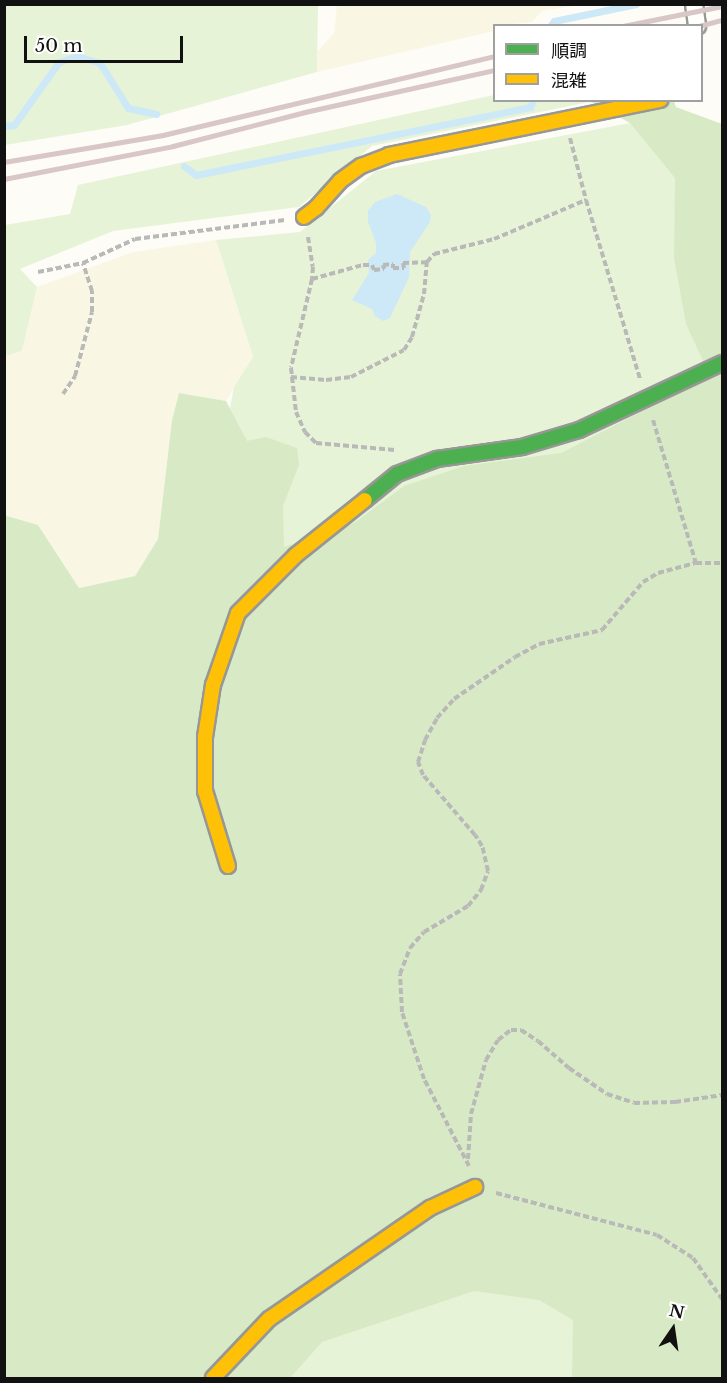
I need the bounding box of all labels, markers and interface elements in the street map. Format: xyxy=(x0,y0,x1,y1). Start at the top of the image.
scale bar xyxy=(27,24,186,62)
legend xyxy=(493,24,703,102)
text: 50 m xyxy=(35,35,83,57)
text: 順調 xyxy=(551,40,587,62)
text: 混雑 xyxy=(551,70,587,92)
north arrow xyxy=(643,1299,703,1359)
text: N xyxy=(667,1300,687,1323)

